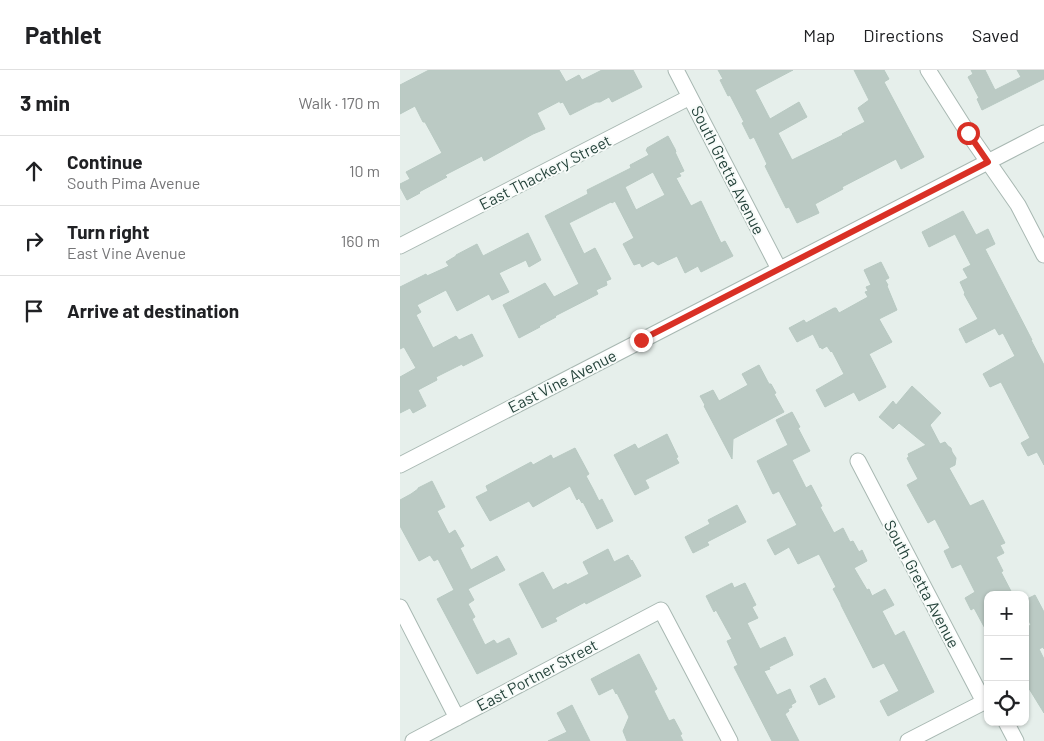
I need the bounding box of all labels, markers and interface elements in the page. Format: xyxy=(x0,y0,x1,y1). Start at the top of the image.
text: Pathlet xyxy=(25,20,102,49)
text: Map xyxy=(803,24,835,46)
text: Directions xyxy=(863,24,944,46)
text: Saved xyxy=(972,24,1019,46)
text: 3 min xyxy=(20,90,70,115)
text: Walk · 170 m xyxy=(298,93,380,112)
street label: South Gretta Avenue xyxy=(688,102,769,237)
route start xyxy=(957,122,980,145)
street label: East Thackery Street xyxy=(476,130,614,213)
text: Continue xyxy=(67,150,143,173)
icon: ahead xyxy=(20,157,48,185)
text: 10 m xyxy=(349,161,380,180)
text: South Pima Avenue xyxy=(67,173,200,192)
text: Turn right xyxy=(67,220,149,243)
icon: right xyxy=(20,227,48,255)
text: 160 m xyxy=(341,231,380,250)
text: East Vine Avenue xyxy=(67,243,186,262)
icon: arrive xyxy=(20,297,48,325)
text: Arrive at destination xyxy=(67,299,239,322)
route end xyxy=(630,329,653,352)
street label: East Vine Avenue xyxy=(504,345,619,416)
street label: South Gretta Avenue xyxy=(881,517,964,651)
map controls xyxy=(984,591,1029,726)
button: + xyxy=(984,591,1029,636)
street label: East Portner Street xyxy=(473,635,600,714)
button: − xyxy=(984,636,1029,681)
button: locate xyxy=(984,681,1029,726)

